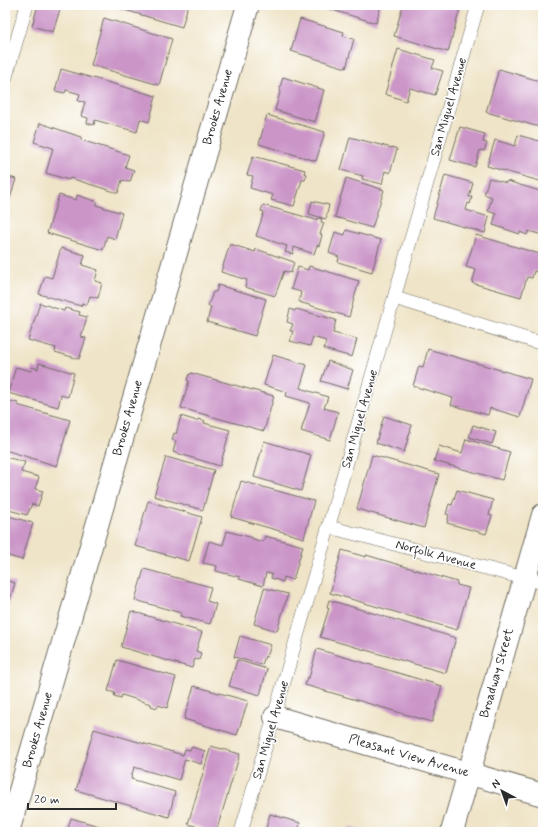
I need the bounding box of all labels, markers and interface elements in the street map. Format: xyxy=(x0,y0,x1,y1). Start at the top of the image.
street label: San Miguel Avenue xyxy=(427,55,471,159)
street label: Brooks Avenue xyxy=(199,67,237,147)
street label: San Miguel Avenue xyxy=(338,367,382,471)
street label: Brooks Avenue xyxy=(109,378,147,458)
street label: Norfolk Avenue xyxy=(393,536,478,576)
street label: Broadway Street xyxy=(476,626,518,720)
street label: San Miguel Avenue xyxy=(249,678,293,782)
street label: Brooks Avenue xyxy=(19,690,57,770)
street label: Pleasant View Avenue xyxy=(347,731,471,781)
north arrow xyxy=(482,771,522,811)
text: N xyxy=(489,777,503,792)
scale bar xyxy=(28,785,116,811)
text: 20 m xyxy=(34,792,60,808)

